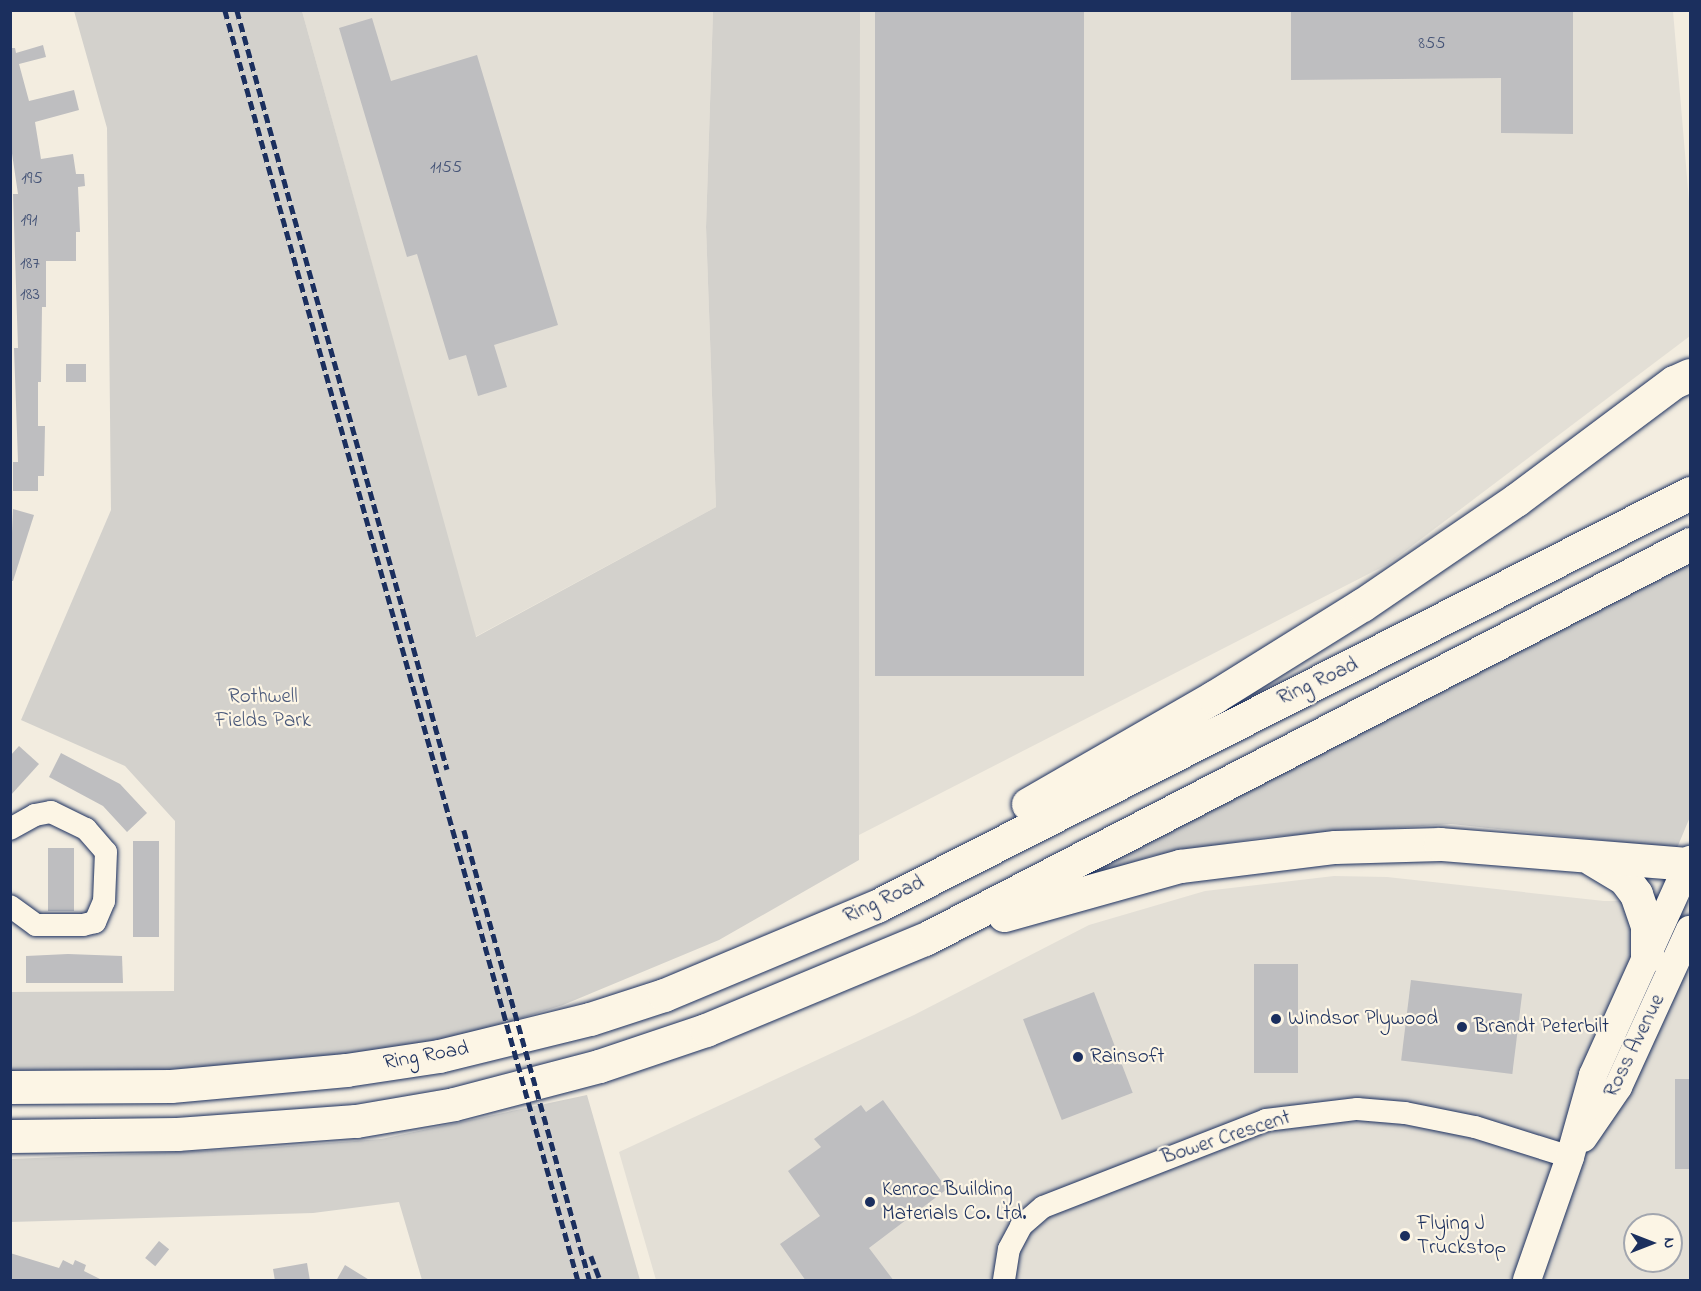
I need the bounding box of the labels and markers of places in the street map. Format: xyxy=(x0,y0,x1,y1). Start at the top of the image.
place label: Windsor Plywood xyxy=(1288,1006,1438,1032)
marker: Windsor Plywood xyxy=(1269,1012,1283,1026)
place label: Brandt Peterbilt xyxy=(1474,1014,1609,1040)
marker: Brandt Peterbilt xyxy=(1455,1020,1469,1034)
place label: Rainsoft xyxy=(1090,1044,1165,1070)
marker: Rainsoft xyxy=(1071,1050,1085,1064)
place label: Kenroc Building Materials Co. Ltd. xyxy=(882,1177,1027,1227)
marker: Kenroc Building Materials Co. Ltd. xyxy=(863,1195,877,1209)
place label: Flying J Truckstop xyxy=(1417,1211,1506,1261)
marker: Flying J Truckstop xyxy=(1398,1229,1412,1243)

